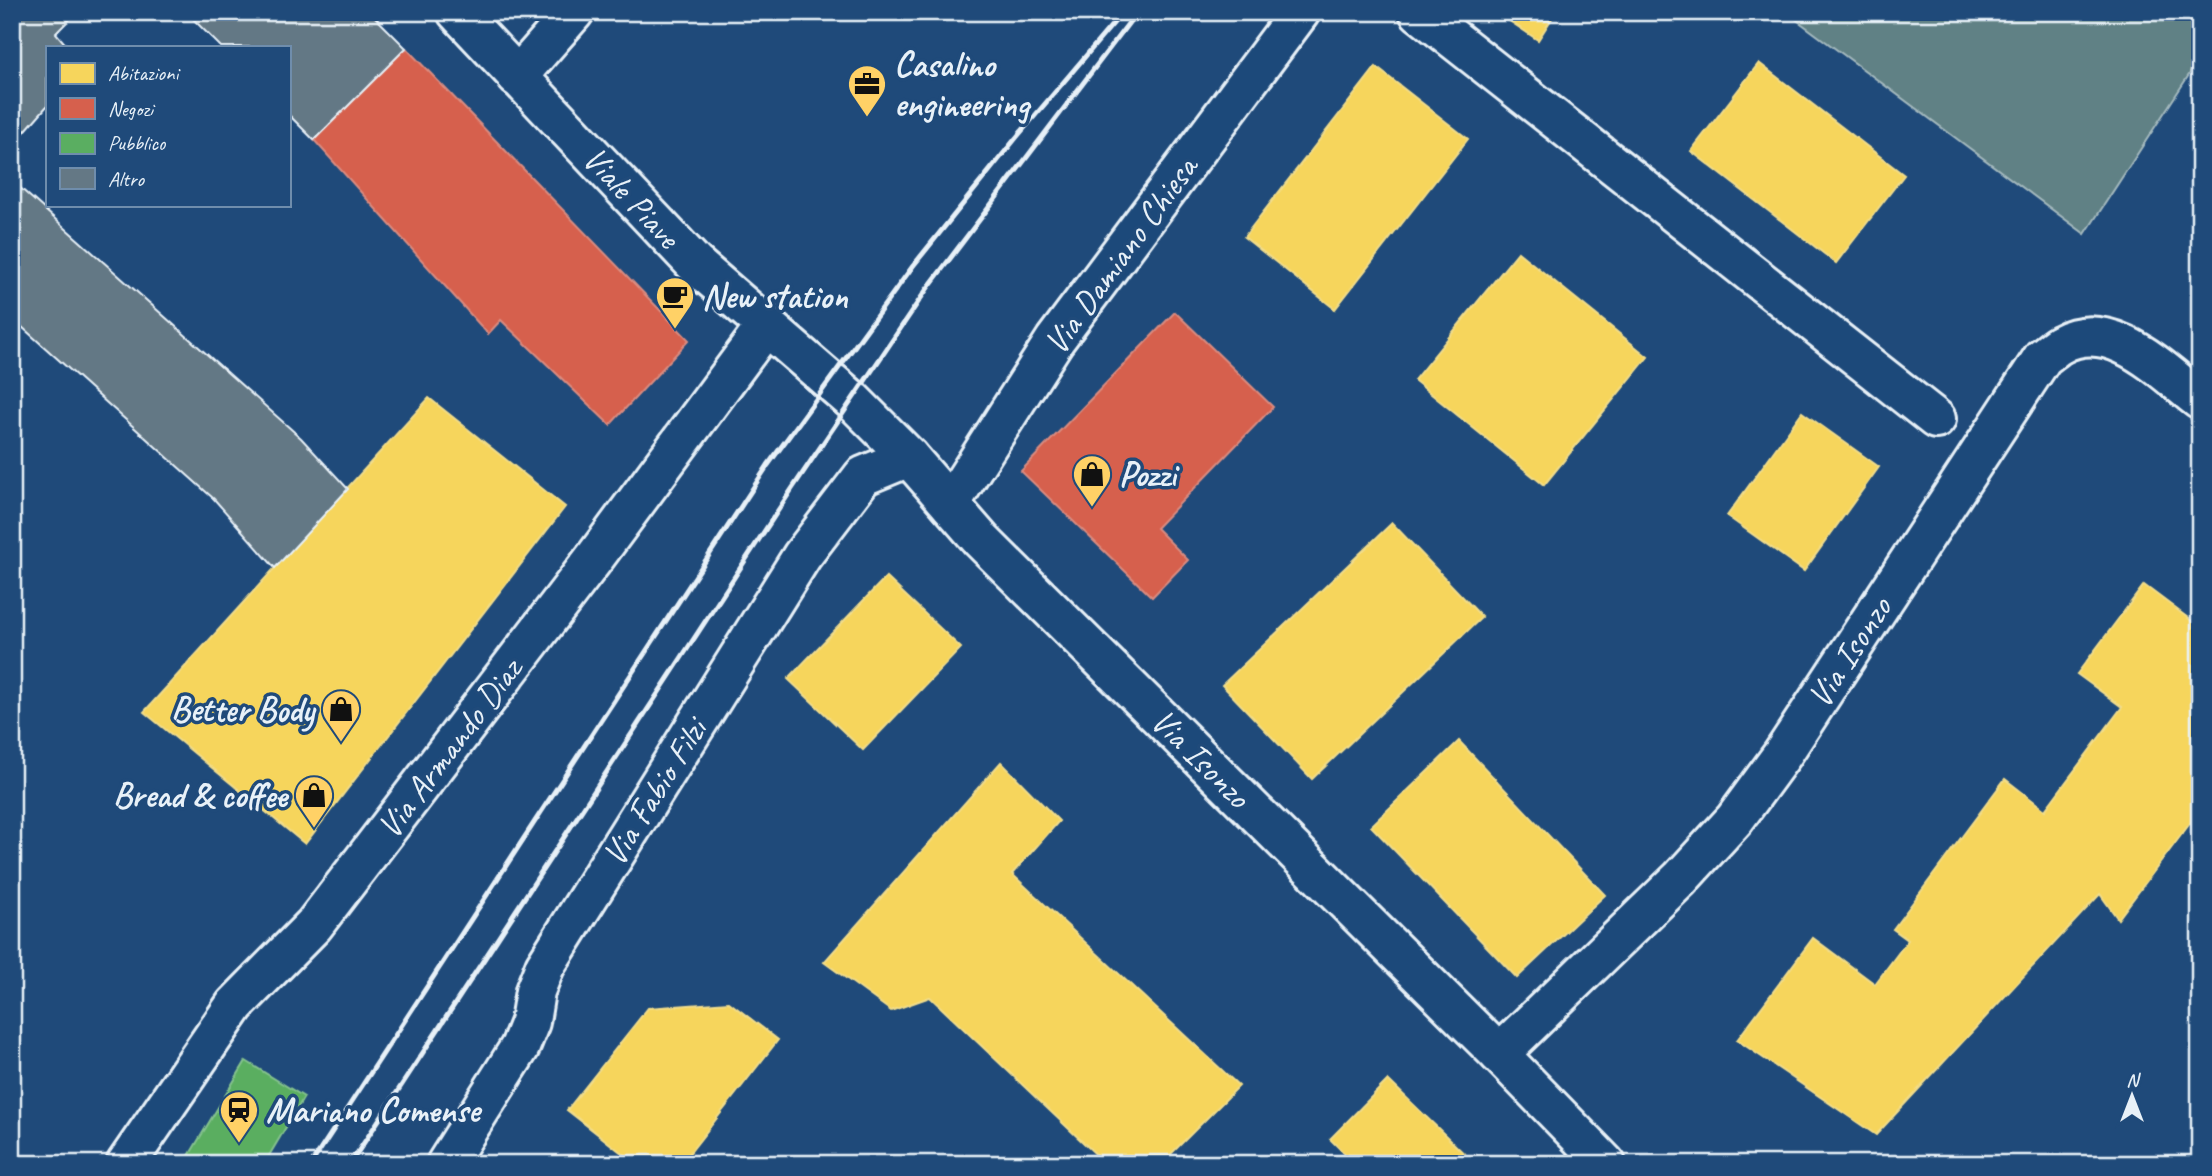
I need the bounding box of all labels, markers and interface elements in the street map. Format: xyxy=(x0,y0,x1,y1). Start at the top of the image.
place label: Casalino engineering xyxy=(894,42,1032,127)
legend xyxy=(46,46,290,206)
text: Abitazioni xyxy=(108,60,181,86)
office icon: Casalino engineering xyxy=(846,63,888,118)
text: Negozi xyxy=(108,96,156,122)
text: Pubblico xyxy=(108,130,167,156)
street label: Viale Piave xyxy=(573,137,692,260)
street label: Via Damiano Chiesa xyxy=(1033,145,1209,363)
text: Altro xyxy=(108,166,146,192)
place label: New station xyxy=(702,274,849,319)
cafe icon: New station xyxy=(654,275,696,330)
place label: Pozzi xyxy=(1119,452,1180,497)
shop icon: Pozzi xyxy=(1071,453,1113,508)
street label: Via Isonzo xyxy=(1797,587,1903,716)
street label: Via Armando Diaz xyxy=(367,647,534,847)
place label: Better Body xyxy=(171,687,317,732)
shop icon: Better Body xyxy=(320,688,362,743)
street label: Via Isonzo xyxy=(1141,699,1261,819)
street label: Via Fabio Filzi xyxy=(592,707,720,874)
place label: Bread & coffee xyxy=(113,773,289,818)
shop icon: Bread & coffee xyxy=(293,774,335,829)
north arrow xyxy=(2096,1060,2166,1130)
text: N xyxy=(2126,1068,2141,1092)
place label: Mariano Comense xyxy=(266,1088,483,1133)
station icon: Mariano Comense xyxy=(218,1089,260,1144)

